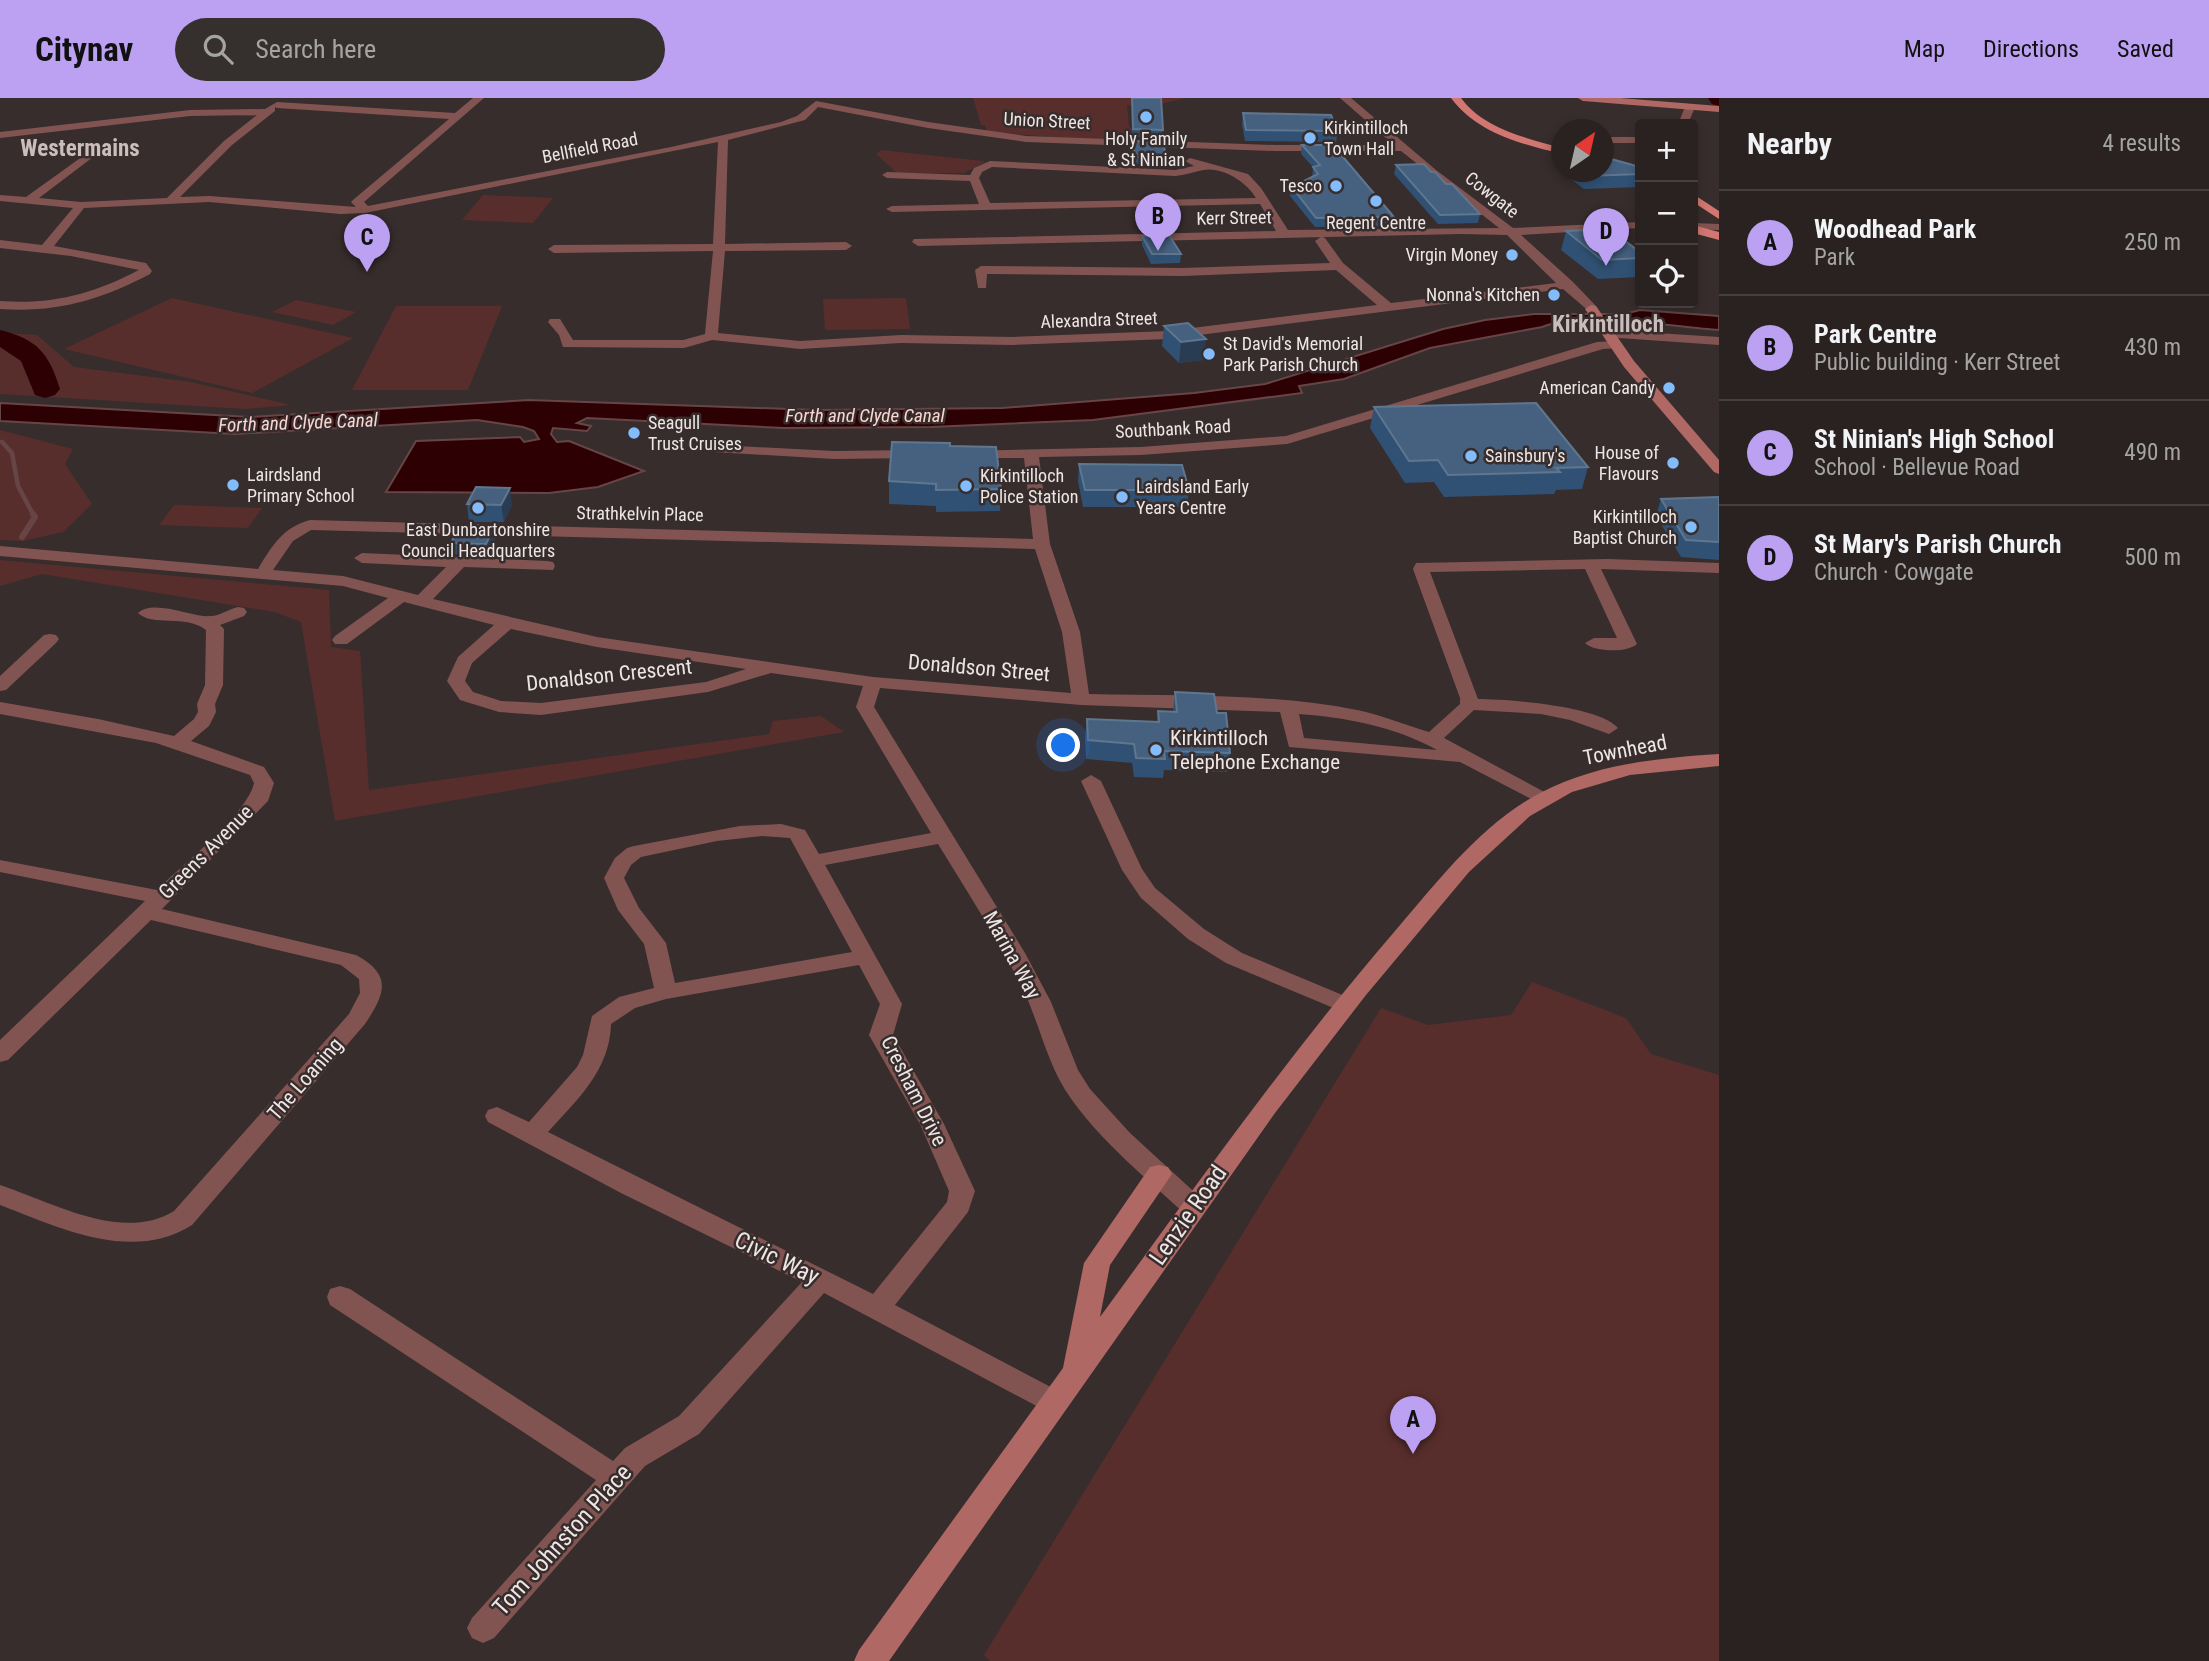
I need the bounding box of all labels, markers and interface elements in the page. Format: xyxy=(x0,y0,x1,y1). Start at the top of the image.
search box xyxy=(175,18,665,81)
text: Citynav xyxy=(35,30,133,69)
icon: search xyxy=(199,30,237,68)
text: Search here xyxy=(255,34,376,64)
text: Map xyxy=(1904,35,1945,63)
text: Directions xyxy=(1983,35,2079,63)
text: Saved xyxy=(2117,35,2174,63)
street label: Union Street xyxy=(1003,108,1091,133)
marker: Holy Family & St Ninian xyxy=(1138,109,1154,125)
place label: Kirkintilloch Town Hall xyxy=(1324,117,1408,159)
north arrow xyxy=(1551,119,1614,182)
map controls xyxy=(1635,119,1698,308)
button: + xyxy=(1635,119,1698,182)
text: Nearby xyxy=(1747,126,1832,161)
street label: Bellfield Road xyxy=(540,128,640,167)
place label: Holy Family & St Ninian xyxy=(1105,128,1188,170)
marker: Kirkintilloch Town Hall xyxy=(1302,130,1318,146)
text: 4 results xyxy=(2103,130,2181,157)
district label: Westermains xyxy=(20,135,140,162)
street label: Cowgate xyxy=(1461,167,1523,222)
place label: Tesco xyxy=(1280,175,1322,196)
marker: Tesco xyxy=(1328,178,1344,194)
button: − xyxy=(1635,182,1698,245)
pin: B xyxy=(1135,193,1181,251)
marker: Regent Centre xyxy=(1368,193,1384,209)
street label: Kerr Street xyxy=(1196,206,1272,229)
pin: D xyxy=(1583,208,1629,266)
place label: Regent Centre xyxy=(1326,212,1426,233)
pin: C xyxy=(344,214,390,272)
text: Woodhead Park xyxy=(1814,214,1976,244)
text: A xyxy=(1763,229,1777,256)
text: 250 m xyxy=(2124,229,2181,256)
place label: Virgin Money xyxy=(1405,244,1498,265)
text: Park xyxy=(1814,244,1855,271)
button: locate xyxy=(1635,245,1698,308)
marker: Virgin Money xyxy=(1504,247,1520,263)
place label: Nonna's Kitchen xyxy=(1426,284,1540,305)
marker: Nonna's Kitchen xyxy=(1546,287,1562,303)
street label: Alexandra Street xyxy=(1040,307,1158,332)
district label: Kirkintilloch xyxy=(1552,311,1664,338)
text: Park Centre xyxy=(1814,319,1937,349)
place label: St David's Memorial Park Parish Church xyxy=(1223,333,1363,375)
text: B xyxy=(1764,334,1776,361)
text: 430 m xyxy=(2124,334,2181,361)
marker: St David's Memorial Park Parish Church xyxy=(1201,346,1217,362)
text: Public building · Kerr Street xyxy=(1814,349,2060,376)
place label: American Candy xyxy=(1539,377,1655,398)
marker: American Candy xyxy=(1661,380,1677,396)
water label: Forth and Clyde Canal xyxy=(785,404,946,427)
water label: Forth and Clyde Canal xyxy=(218,408,379,437)
place label: Seagull Trust Cruises xyxy=(648,412,742,454)
street label: Southbank Road xyxy=(1115,415,1231,442)
text: St Ninian's High School xyxy=(1814,424,2054,454)
marker: Seagull Trust Cruises xyxy=(626,425,642,441)
text: C xyxy=(1763,439,1777,466)
text: 490 m xyxy=(2124,439,2181,466)
place label: House of Flavours xyxy=(1595,442,1659,484)
place label: Sainsbury's xyxy=(1485,445,1566,466)
marker: Sainsbury's xyxy=(1463,448,1479,464)
text: School · Bellevue Road xyxy=(1814,454,2020,481)
marker: House of Flavours xyxy=(1665,455,1681,471)
place label: Lairdsland Primary School xyxy=(247,464,355,506)
place label: Kirkintilloch Police Station xyxy=(980,465,1079,507)
place label: Lairdsland Early Years Centre xyxy=(1136,476,1249,518)
marker: Lairdsland Primary School xyxy=(225,477,241,493)
marker: Kirkintilloch Police Station xyxy=(958,478,974,494)
marker: Lairdsland Early Years Centre xyxy=(1114,489,1130,505)
marker: East Dunbartonshire Council Headquarters xyxy=(470,500,486,516)
street label: Strathkelvin Place xyxy=(576,502,704,525)
place label: Kirkintilloch Baptist Church xyxy=(1573,506,1677,548)
place label: East Dunbartonshire Council Headquarters xyxy=(401,519,555,561)
marker: Kirkintilloch Baptist Church xyxy=(1683,519,1699,535)
text: St Mary's Parish Church xyxy=(1814,529,2062,559)
text: D xyxy=(1764,544,1777,571)
text: 500 m xyxy=(2124,544,2181,571)
text: Church · Cowgate xyxy=(1814,559,1973,586)
street label: Donaldson Street xyxy=(907,650,1051,686)
street label: Donaldson Crescent xyxy=(525,654,693,696)
place label: Kirkintilloch Telephone Exchange xyxy=(1170,726,1340,774)
your location xyxy=(1046,728,1080,762)
street label: Townhead xyxy=(1581,730,1669,770)
marker: Kirkintilloch Telephone Exchange xyxy=(1148,742,1164,758)
street label: Greens Avenue xyxy=(154,800,258,904)
street label: Marina Way xyxy=(978,907,1046,1003)
street label: Cresham Drive xyxy=(876,1032,952,1150)
street label: The Loaning xyxy=(263,1033,347,1125)
street label: Lenzie Road xyxy=(1143,1160,1233,1270)
street label: Civic Way xyxy=(730,1226,824,1290)
pin: A xyxy=(1390,1396,1436,1454)
street label: Tom Johnston Place xyxy=(487,1459,637,1621)

